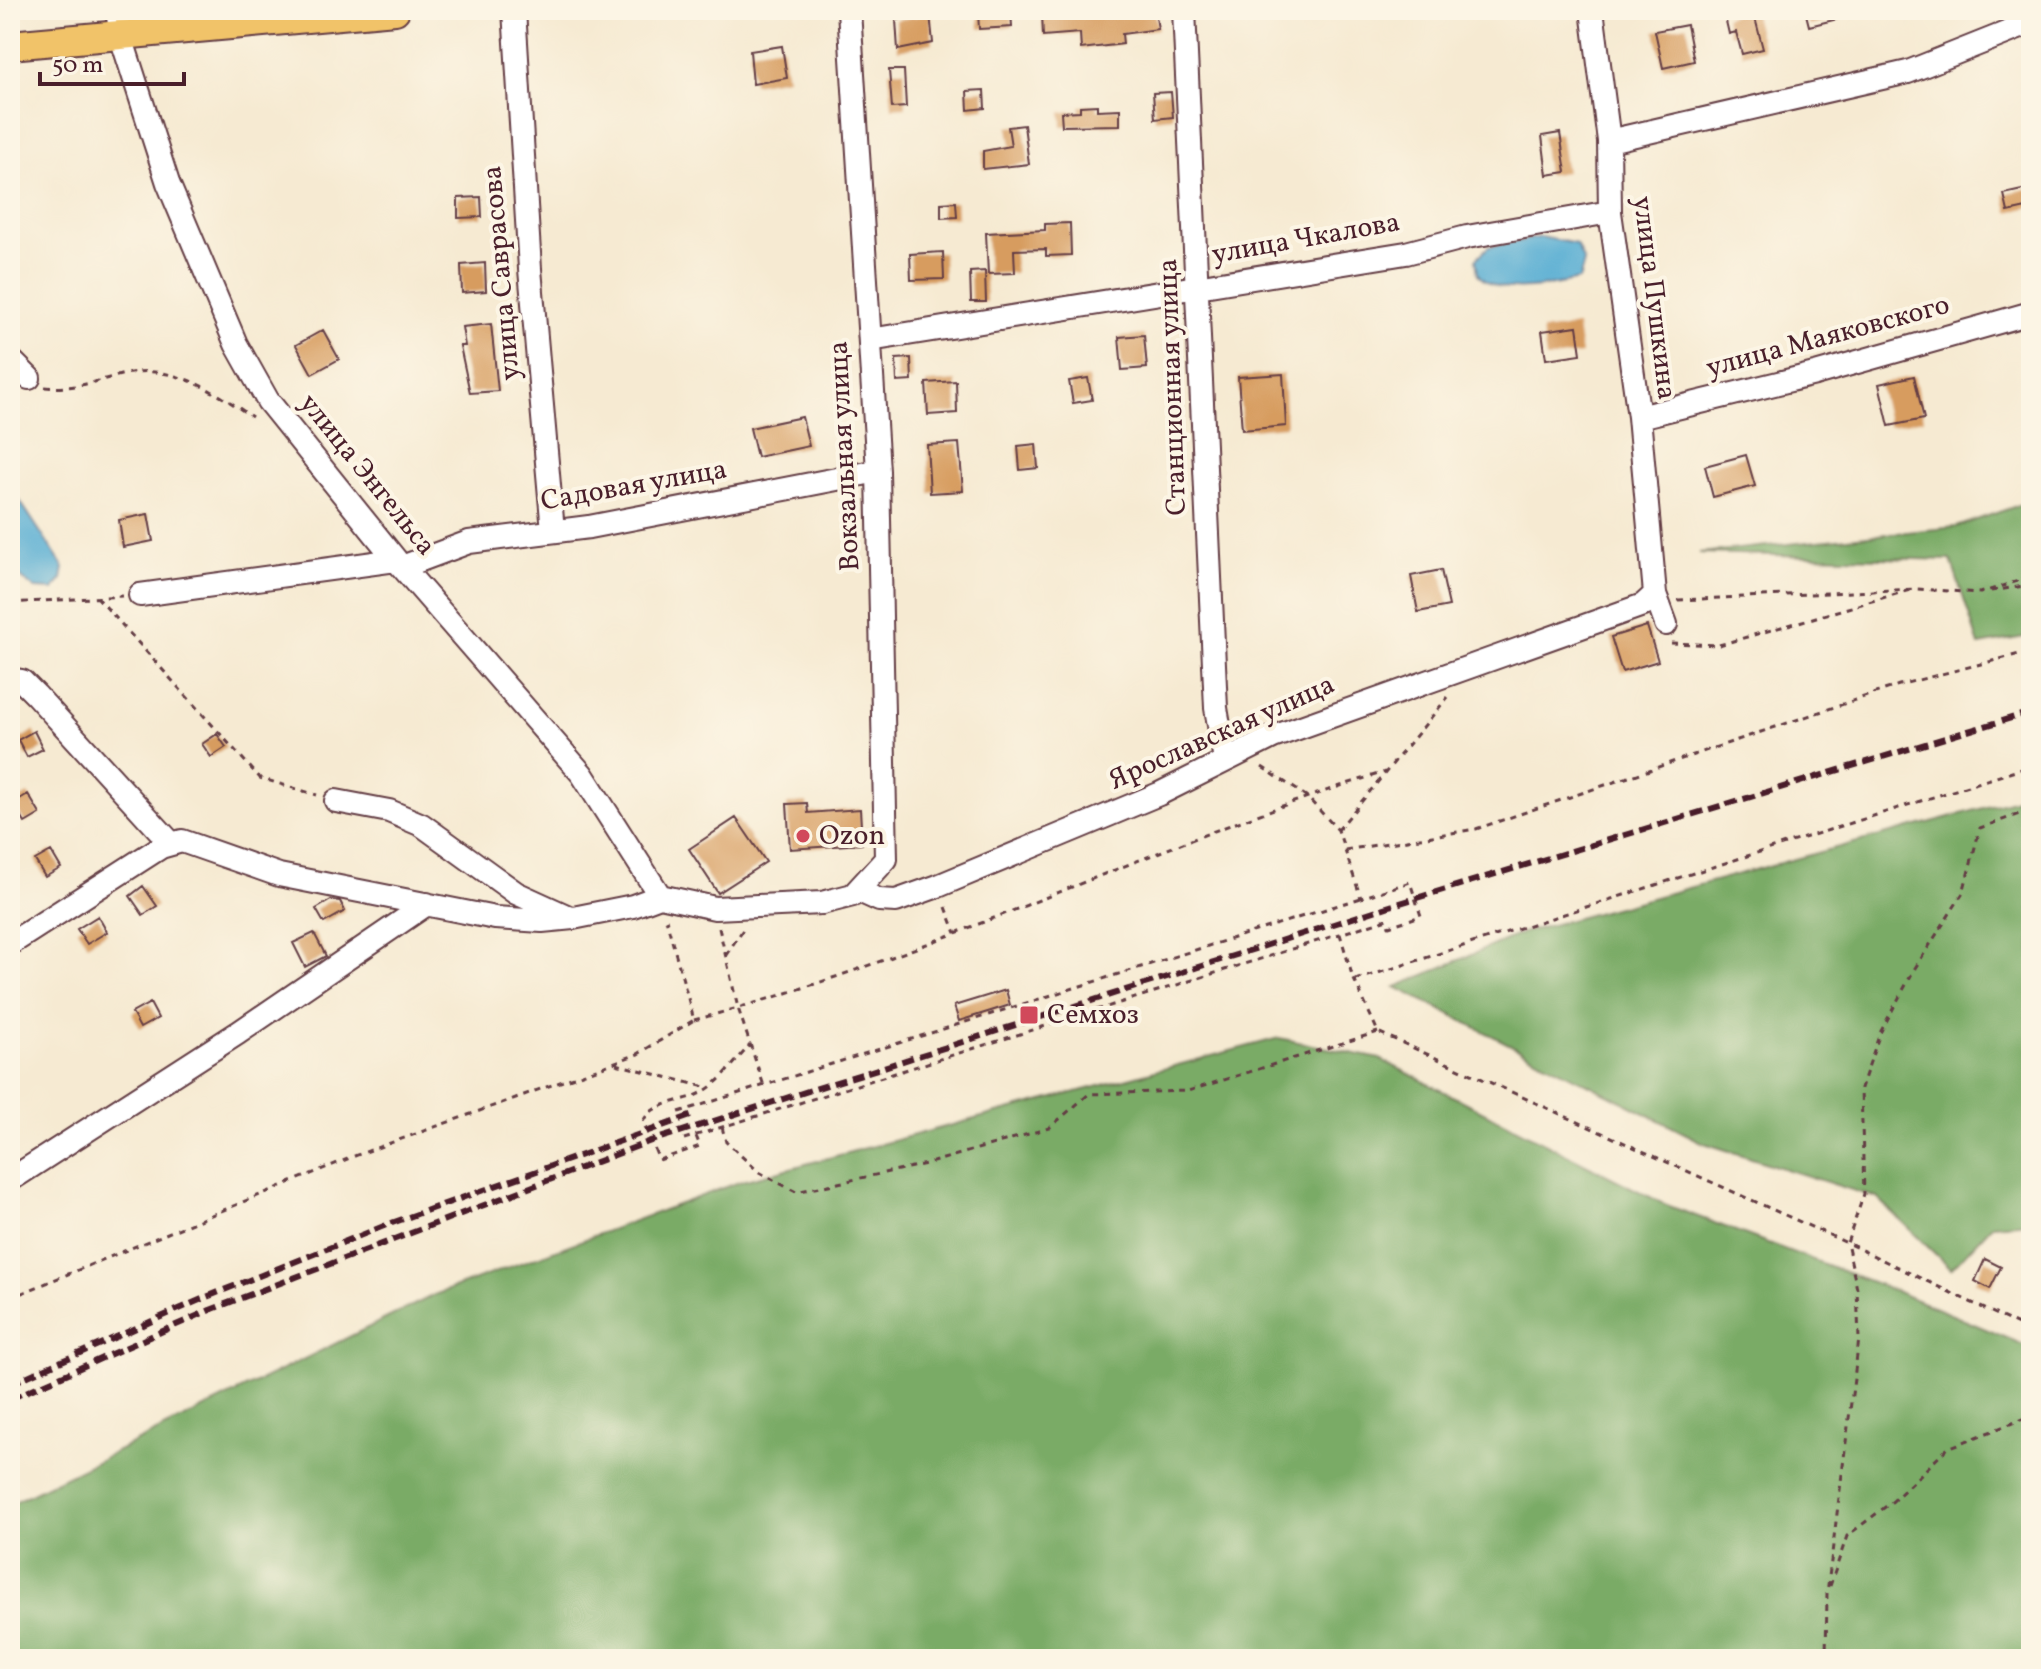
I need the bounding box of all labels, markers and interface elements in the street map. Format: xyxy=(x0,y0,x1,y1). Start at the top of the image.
scale bar xyxy=(40,36,184,86)
text: 50 m xyxy=(52,49,104,83)
street label: улица Саврасова xyxy=(473,164,531,382)
street label: улица Пушкина xyxy=(1622,194,1686,402)
street label: улица Чкалова xyxy=(1209,203,1403,275)
street label: Станционная улица xyxy=(1149,258,1197,516)
street label: улица Маяковского xyxy=(1702,286,1954,388)
street label: Вокзальная улица xyxy=(819,340,871,572)
street label: улица Энгельса xyxy=(289,386,445,564)
street label: Садовая улица xyxy=(538,450,730,522)
street label: Ярославская улица xyxy=(1103,666,1341,800)
place label: Ozon xyxy=(819,817,885,856)
marker: Ozon xyxy=(794,827,812,845)
place label: Семхоз xyxy=(1047,996,1139,1035)
marker: Семхоз xyxy=(1018,1004,1040,1026)

